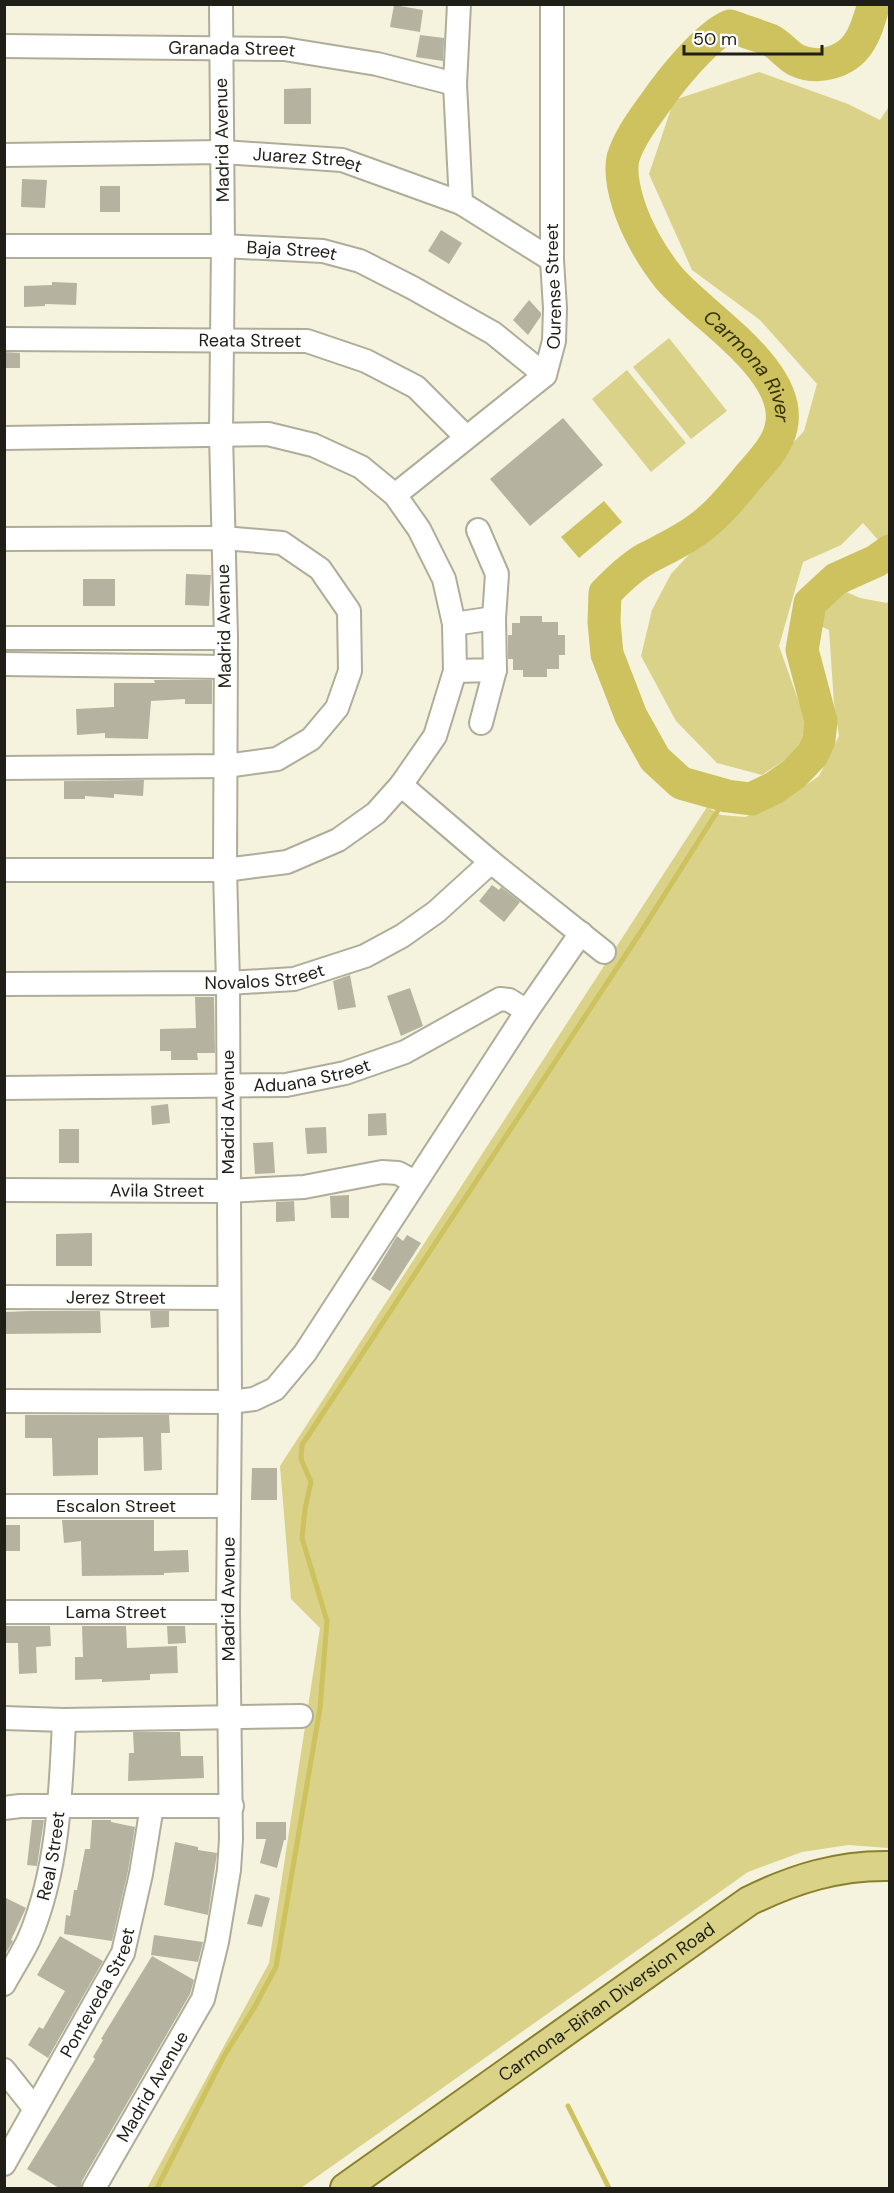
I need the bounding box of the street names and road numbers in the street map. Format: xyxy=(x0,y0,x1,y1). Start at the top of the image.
street label: Granada Street xyxy=(168,36,297,63)
street label: Madrid Avenue xyxy=(209,78,235,202)
street label: Juarez Street xyxy=(252,142,365,178)
street label: Ourense Street xyxy=(540,223,567,352)
street label: Baja Street xyxy=(246,235,340,266)
street label: Reata Street xyxy=(199,328,301,353)
street label: Madrid Avenue xyxy=(211,564,237,688)
street label: Novalos Street xyxy=(204,958,328,995)
street label: Madrid Avenue xyxy=(216,1050,240,1174)
street label: Aduana Street xyxy=(253,1053,374,1097)
street label: Avila Street xyxy=(110,1178,204,1203)
street label: Jerez Street xyxy=(66,1285,166,1310)
street label: Escalon Street xyxy=(56,1494,176,1518)
street label: Madrid Avenue xyxy=(216,1537,241,1661)
street label: Lama Street xyxy=(66,1600,167,1624)
street label: Real Street xyxy=(31,1810,70,1903)
street label: Carmona-Biñan Diversion Road xyxy=(494,1917,720,2087)
street label: Ponteveda Street xyxy=(54,1925,140,2062)
street label: Madrid Avenue xyxy=(111,2027,194,2147)

